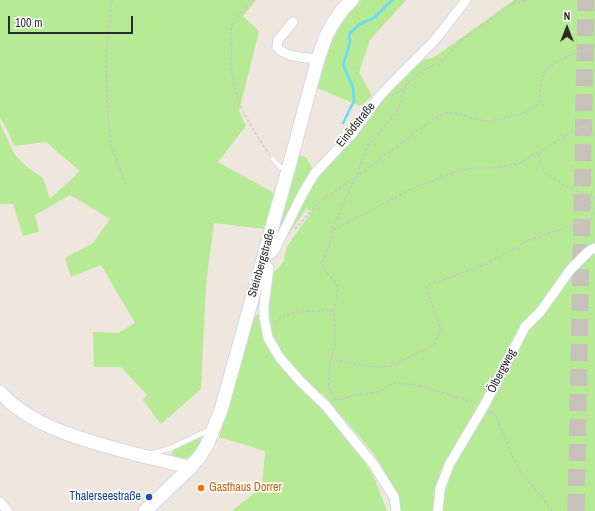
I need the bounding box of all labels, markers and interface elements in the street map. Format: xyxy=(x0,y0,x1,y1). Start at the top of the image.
scale bar xyxy=(10,8,135,34)
north arrow xyxy=(547,8,587,48)
text: N xyxy=(564,9,570,23)
text: 100 m xyxy=(15,15,42,31)
street label: Einödstraße xyxy=(334,100,378,150)
street label: Steinbergstraße xyxy=(245,227,279,299)
street label: Ölbergweg xyxy=(485,347,519,395)
place label: Gasthaus Dorrer xyxy=(209,481,282,495)
marker: Gasthaus Dorrer xyxy=(196,483,206,493)
place label: Thalerseestraße xyxy=(69,490,141,504)
marker: Thalerseestraße xyxy=(144,492,154,502)

